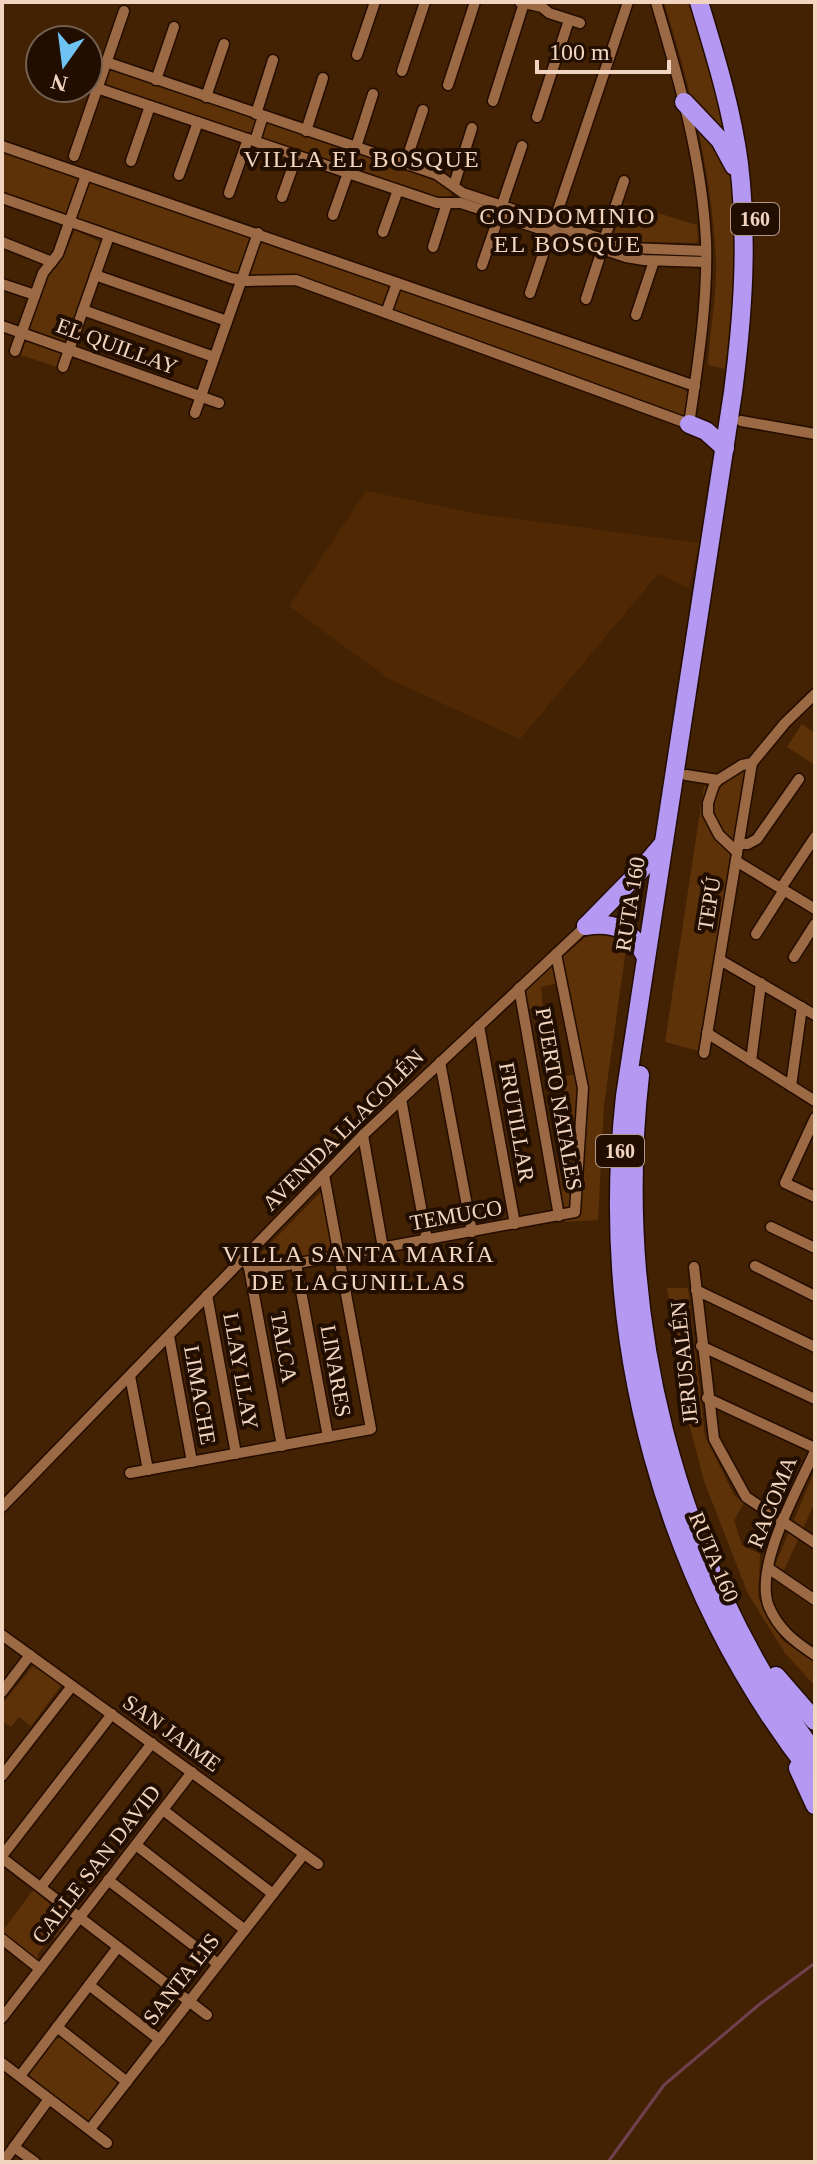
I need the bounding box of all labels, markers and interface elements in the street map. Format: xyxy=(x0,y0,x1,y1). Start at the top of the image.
north arrow xyxy=(24,24,104,104)
scale bar xyxy=(537,24,669,74)
text: 100 m xyxy=(549,39,610,65)
text: N xyxy=(48,69,70,97)
district label: VILLA EL BOSQUE xyxy=(243,146,481,172)
district label: CONDOMINIO EL BOSQUE xyxy=(479,203,657,257)
road number: 160 xyxy=(731,203,779,235)
street label: EL QUILLAY xyxy=(53,312,181,380)
street label: RUTA 160 xyxy=(610,855,650,953)
street label: TEPÚ xyxy=(692,875,726,933)
street label: PUERTO NATALES xyxy=(531,1006,587,1192)
street label: AVENIDA LLACOLÉN xyxy=(257,1044,429,1216)
street label: FRUTILLAR xyxy=(494,1060,540,1184)
road number: 160 xyxy=(596,1135,644,1167)
street label: TEMUCO xyxy=(408,1195,504,1235)
district label: VILLA SANTA MARÍA DE LAGUNILLAS xyxy=(222,1241,496,1295)
street label: JERUSALÉN xyxy=(665,1300,703,1426)
street label: TALCA xyxy=(265,1310,303,1385)
street label: LLAY LLAY xyxy=(218,1311,264,1431)
street label: LINARES xyxy=(316,1323,356,1419)
street label: LIMACHE xyxy=(179,1343,221,1447)
street label: RACOMA xyxy=(742,1452,802,1551)
street label: RUTA 160 xyxy=(684,1508,744,1606)
street label: SAN JAIME xyxy=(118,1689,226,1777)
street label: CALLE SAN DAVID xyxy=(26,1780,166,1948)
street label: SANTA LIS xyxy=(138,1928,224,2030)

